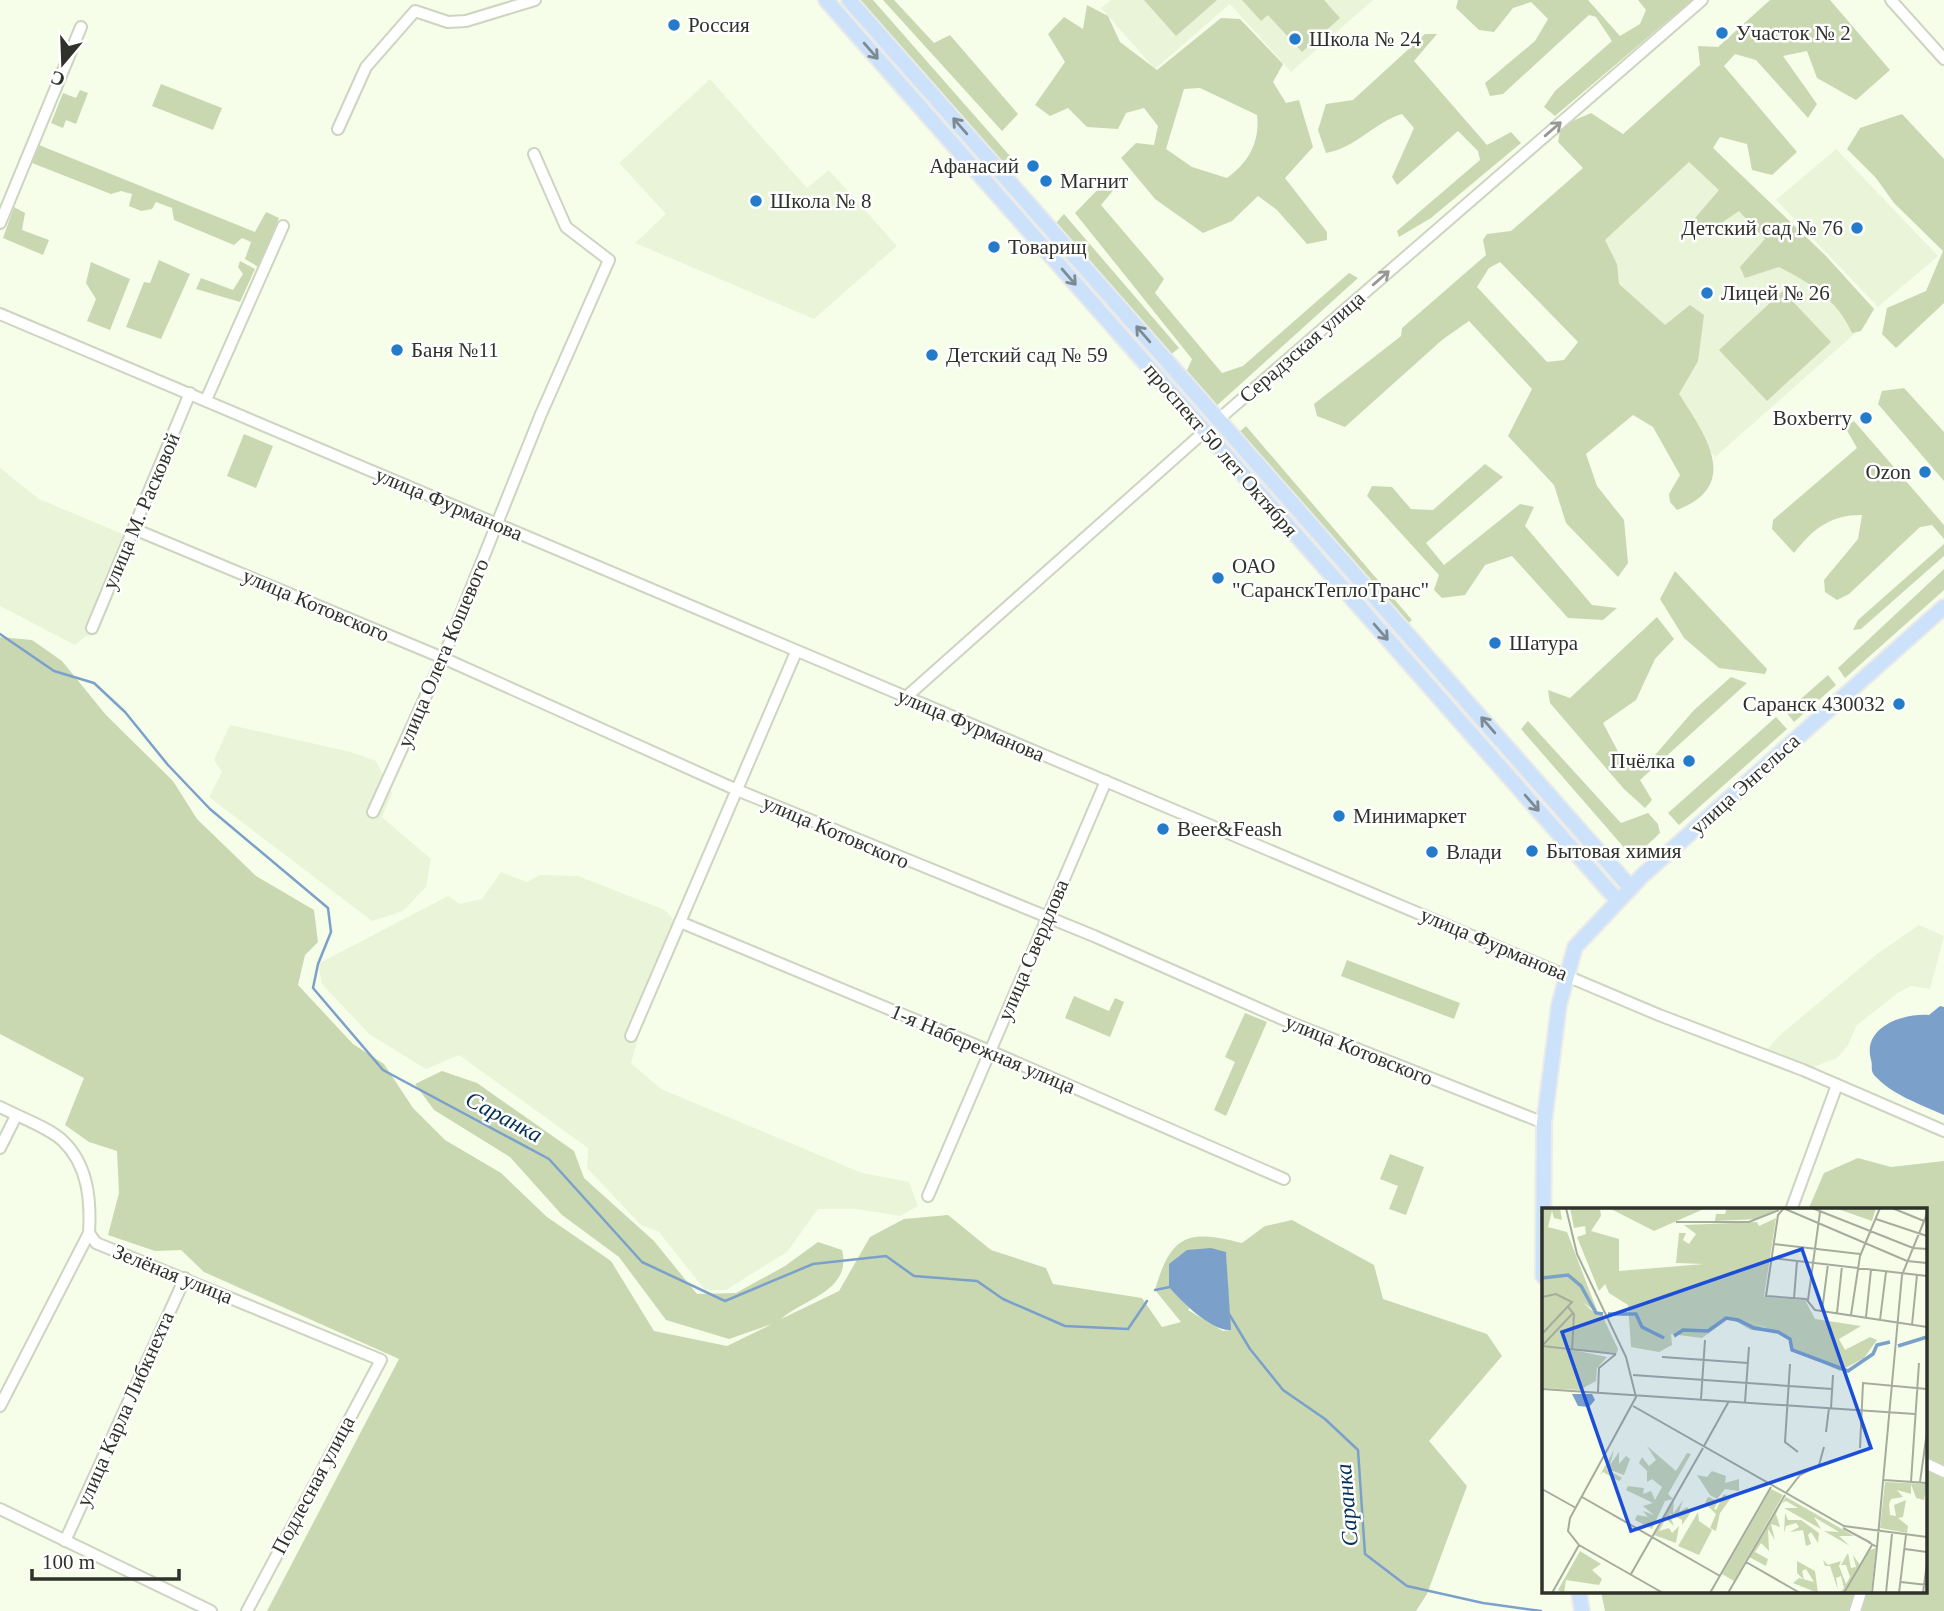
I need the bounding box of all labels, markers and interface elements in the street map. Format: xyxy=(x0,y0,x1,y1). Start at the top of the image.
place label: Россия xyxy=(688,13,750,37)
marker: Россия xyxy=(666,17,682,33)
place label: Участок № 2 xyxy=(1736,21,1851,45)
marker: Участок № 2 xyxy=(1714,25,1730,41)
place label: Школа № 24 xyxy=(1309,27,1421,51)
north arrow xyxy=(28,28,98,98)
marker: Школа № 24 xyxy=(1287,31,1303,47)
one-way arrow xyxy=(863,42,879,60)
text: С xyxy=(48,66,68,91)
one-way arrow xyxy=(952,118,969,135)
one-way arrow xyxy=(1544,121,1562,137)
place label: Афанасий xyxy=(929,154,1019,178)
marker: Афанасий xyxy=(1025,158,1041,174)
place label: Магнит xyxy=(1060,169,1128,193)
marker: Магнит xyxy=(1038,173,1054,189)
place label: Школа № 8 xyxy=(770,189,871,213)
marker: Школа № 8 xyxy=(748,193,764,209)
place label: Детский сад № 76 xyxy=(1681,216,1843,240)
marker: Детский сад № 76 xyxy=(1849,220,1865,236)
place label: Товарищ xyxy=(1008,235,1087,259)
marker: Товарищ xyxy=(986,239,1002,255)
one-way arrow xyxy=(1061,268,1077,286)
one-way arrow xyxy=(1372,270,1390,286)
place label: Лицей № 26 xyxy=(1721,281,1830,305)
marker: Лицей № 26 xyxy=(1699,285,1715,301)
street label: Серадзская улица xyxy=(1235,286,1370,408)
one-way arrow xyxy=(1135,325,1151,343)
place label: Баня №11 xyxy=(411,338,499,362)
marker: Баня №11 xyxy=(389,342,405,358)
place label: Детский сад № 59 xyxy=(946,343,1108,367)
marker: Детский сад № 59 xyxy=(924,347,940,363)
street label: проспект 50 лет Октября xyxy=(1139,358,1303,542)
place label: Boxberry xyxy=(1773,406,1852,430)
marker: Boxberry xyxy=(1858,410,1874,426)
street label: улица М. Расковой xyxy=(97,429,185,593)
place label: Ozon xyxy=(1866,460,1911,484)
street label: улица Фурманова xyxy=(372,462,527,546)
marker: Ozon xyxy=(1917,464,1933,480)
place label: ОАО "СаранскТеплоТранс" xyxy=(1232,554,1429,602)
street label: улица Олега Кошевого xyxy=(392,555,494,751)
street label: улица Котовского xyxy=(239,563,393,647)
marker: ОАО "СаранскТеплоТранс" xyxy=(1210,570,1226,586)
one-way arrow xyxy=(1373,623,1389,641)
place label: Шатура xyxy=(1509,631,1579,655)
marker: Шатура xyxy=(1487,635,1503,651)
street label: улица Фурманова xyxy=(894,683,1049,767)
place label: Саранск 430032 xyxy=(1743,692,1885,716)
marker: Саранск 430032 xyxy=(1891,696,1907,712)
one-way arrow xyxy=(1480,716,1496,734)
street label: улица Энгельса xyxy=(1685,728,1805,839)
place label: Пчёлка xyxy=(1610,749,1676,773)
marker: Пчёлка xyxy=(1681,753,1697,769)
street label: улица Котовского xyxy=(759,790,913,874)
one-way arrow xyxy=(1523,794,1540,811)
place label: Минимаркет xyxy=(1353,804,1467,828)
marker: Минимаркет xyxy=(1331,808,1347,824)
place label: Beer&Feash xyxy=(1177,817,1282,841)
marker: Beer&Feash xyxy=(1155,821,1171,837)
place label: Бытовая химия xyxy=(1546,839,1682,863)
place label: Влади xyxy=(1446,840,1502,864)
marker: Бытовая химия xyxy=(1524,843,1540,859)
marker: Влади xyxy=(1424,844,1440,860)
street label: улица Свердлова xyxy=(992,875,1074,1024)
street label: улица Фурманова xyxy=(1417,902,1572,986)
street label: 1-я Набережная улица xyxy=(887,999,1080,1099)
street label: улица Котовского xyxy=(1282,1009,1436,1091)
water label: Саранка xyxy=(461,1086,547,1148)
inset map xyxy=(1542,1208,1926,1594)
street label: Зелёная улица xyxy=(110,1239,237,1309)
street label: улица Карла Либкнехта xyxy=(71,1307,179,1510)
street label: Подлесная улица xyxy=(267,1411,360,1558)
water label: Саранка xyxy=(1331,1463,1363,1547)
scale bar xyxy=(32,1538,178,1582)
text: 100 m xyxy=(42,1550,95,1574)

